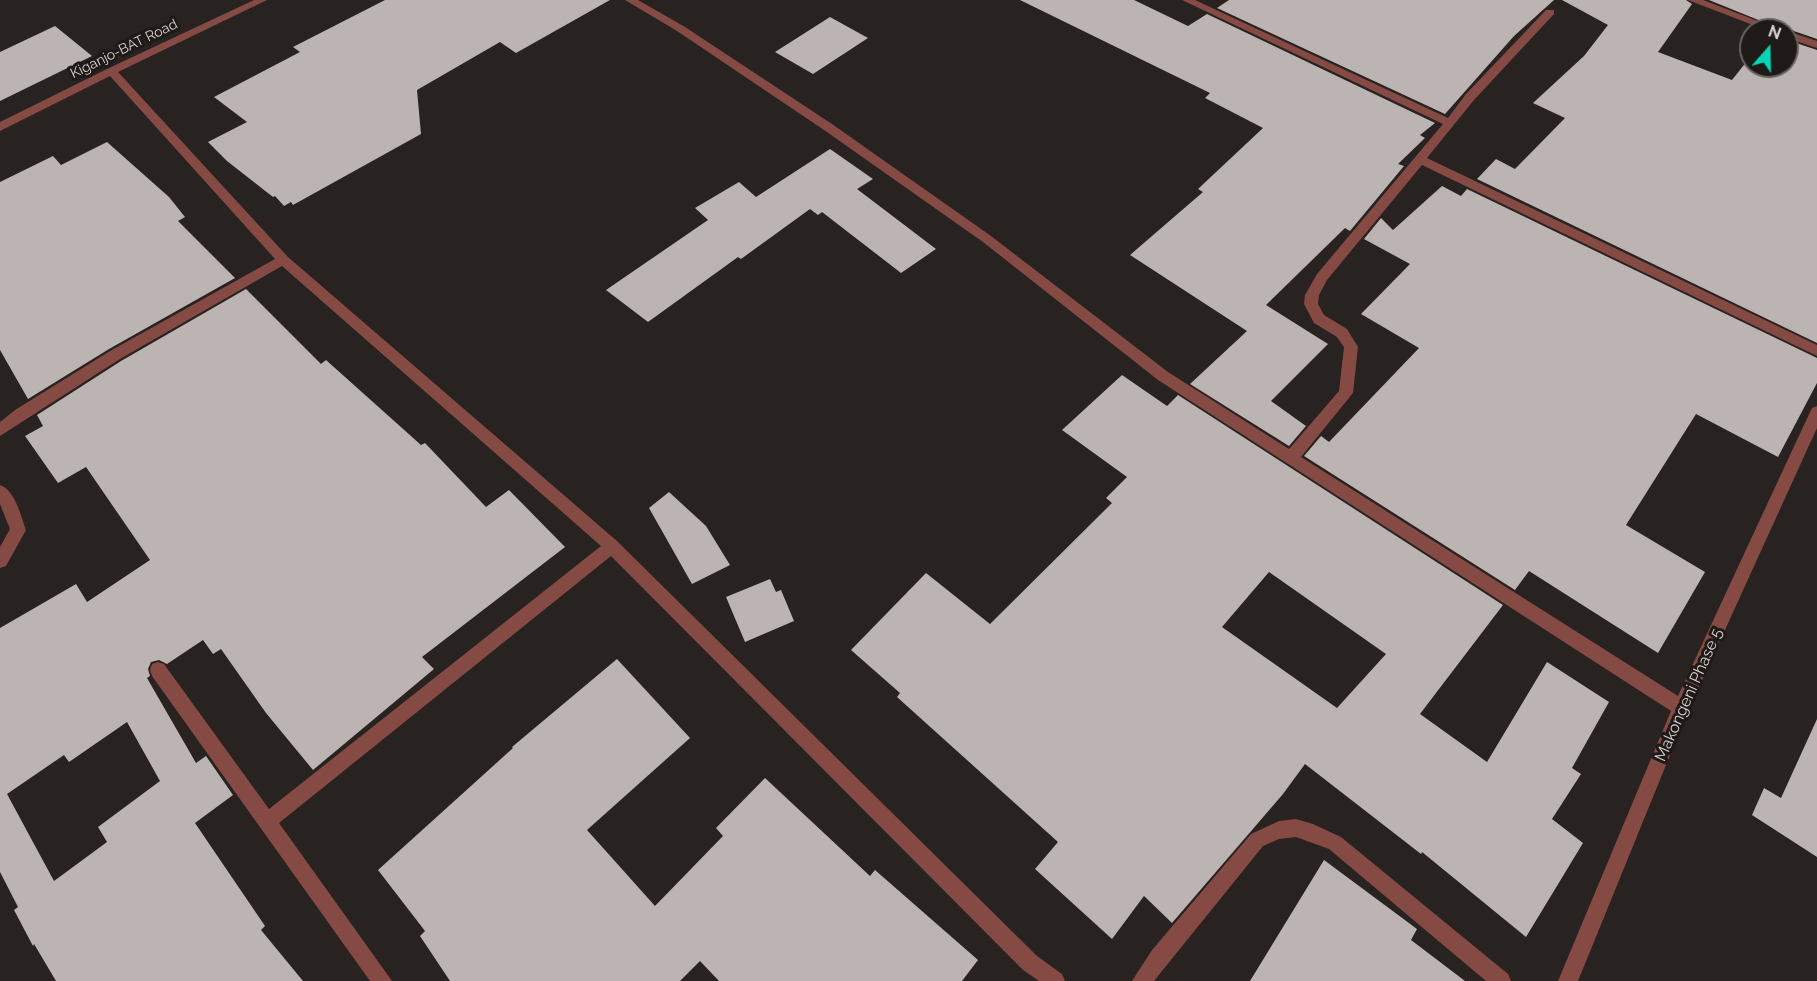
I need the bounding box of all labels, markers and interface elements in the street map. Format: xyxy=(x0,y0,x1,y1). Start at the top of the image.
street label: Kiganjo-BAT Road xyxy=(68,16,180,82)
north arrow xyxy=(1739,18,1799,78)
text: N xyxy=(1766,21,1784,44)
street label: Makongeni Phase 5 xyxy=(1651,625,1727,765)

